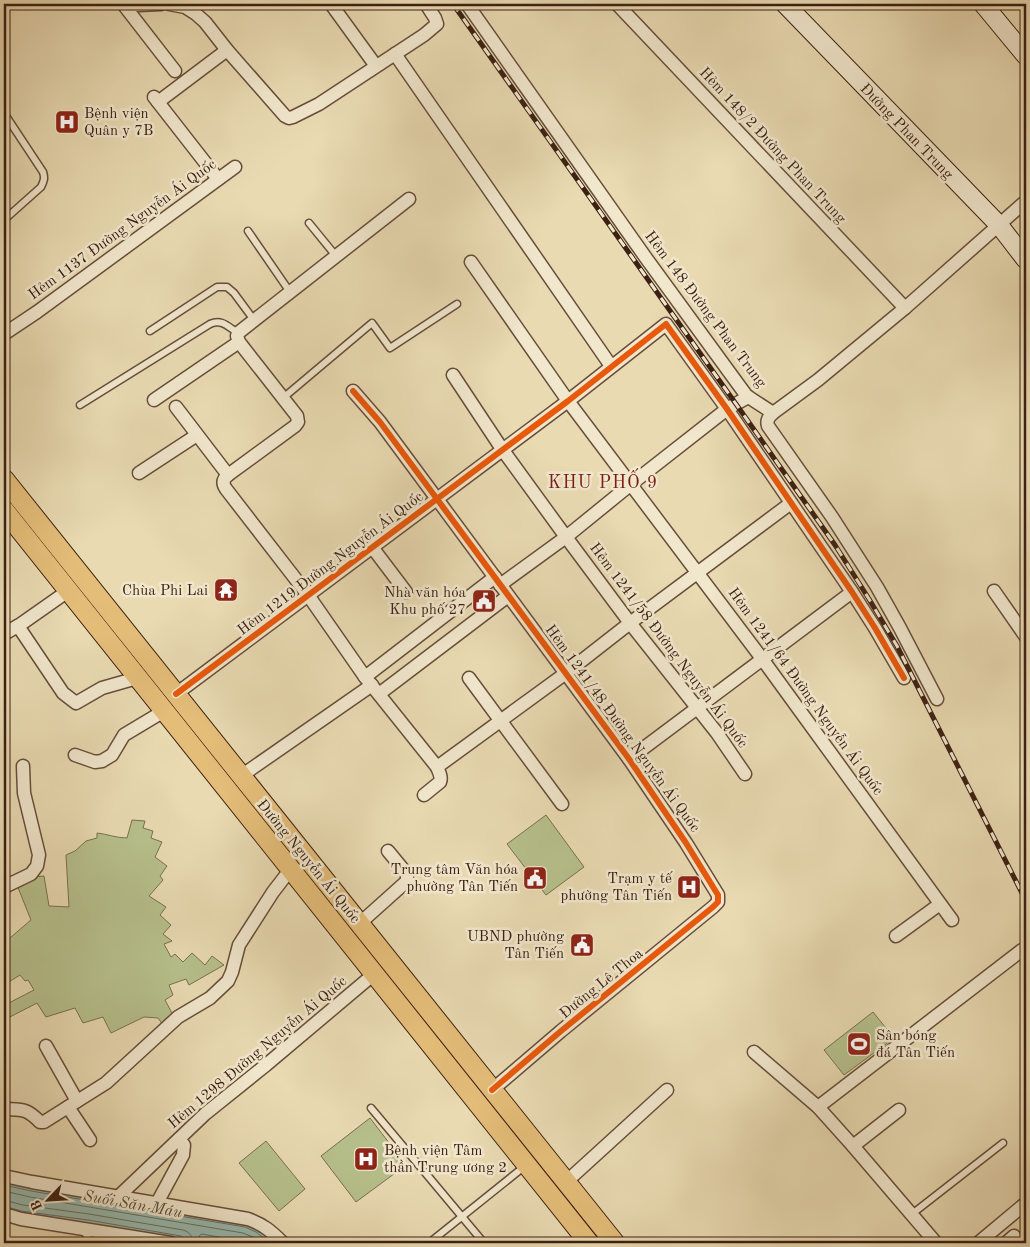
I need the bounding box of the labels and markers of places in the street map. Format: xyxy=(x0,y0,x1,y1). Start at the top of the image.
place label: Bệnh viện Quân y 7B xyxy=(84,107,153,139)
hospital icon: Bệnh viện Quân y 7B xyxy=(54,109,80,135)
temple icon: Chùa Phi Lai xyxy=(213,577,239,603)
place label: Chùa Phi Lai xyxy=(122,584,208,599)
place label: Nhà văn hóa Khu phố 27 xyxy=(384,586,467,618)
public building icon: Nhà văn hóa Khu phố 27 xyxy=(471,588,497,614)
place label: Trung tâm Văn hóa phường Tân Tiến xyxy=(390,863,519,895)
public building icon: Trung tâm Văn hóa phường Tân Tiến xyxy=(522,865,548,891)
place label: Trạm y tế phường Tân Tiến xyxy=(561,871,673,904)
hospital icon: Trạm y tế phường Tân Tiến xyxy=(676,874,702,900)
place label: UBND phường Tân Tiến xyxy=(467,930,564,962)
public building icon: UBND phường Tân Tiến xyxy=(569,932,595,958)
place label: Sân bóng đá Tân Tiến xyxy=(876,1029,955,1061)
sports icon: Sân bóng đá Tân Tiến xyxy=(846,1031,872,1057)
place label: Bệnh viện Tâm thần Trung ương 2 xyxy=(384,1144,507,1176)
hospital icon: Bệnh viện Tâm thần Trung ương 2 xyxy=(353,1146,379,1172)

